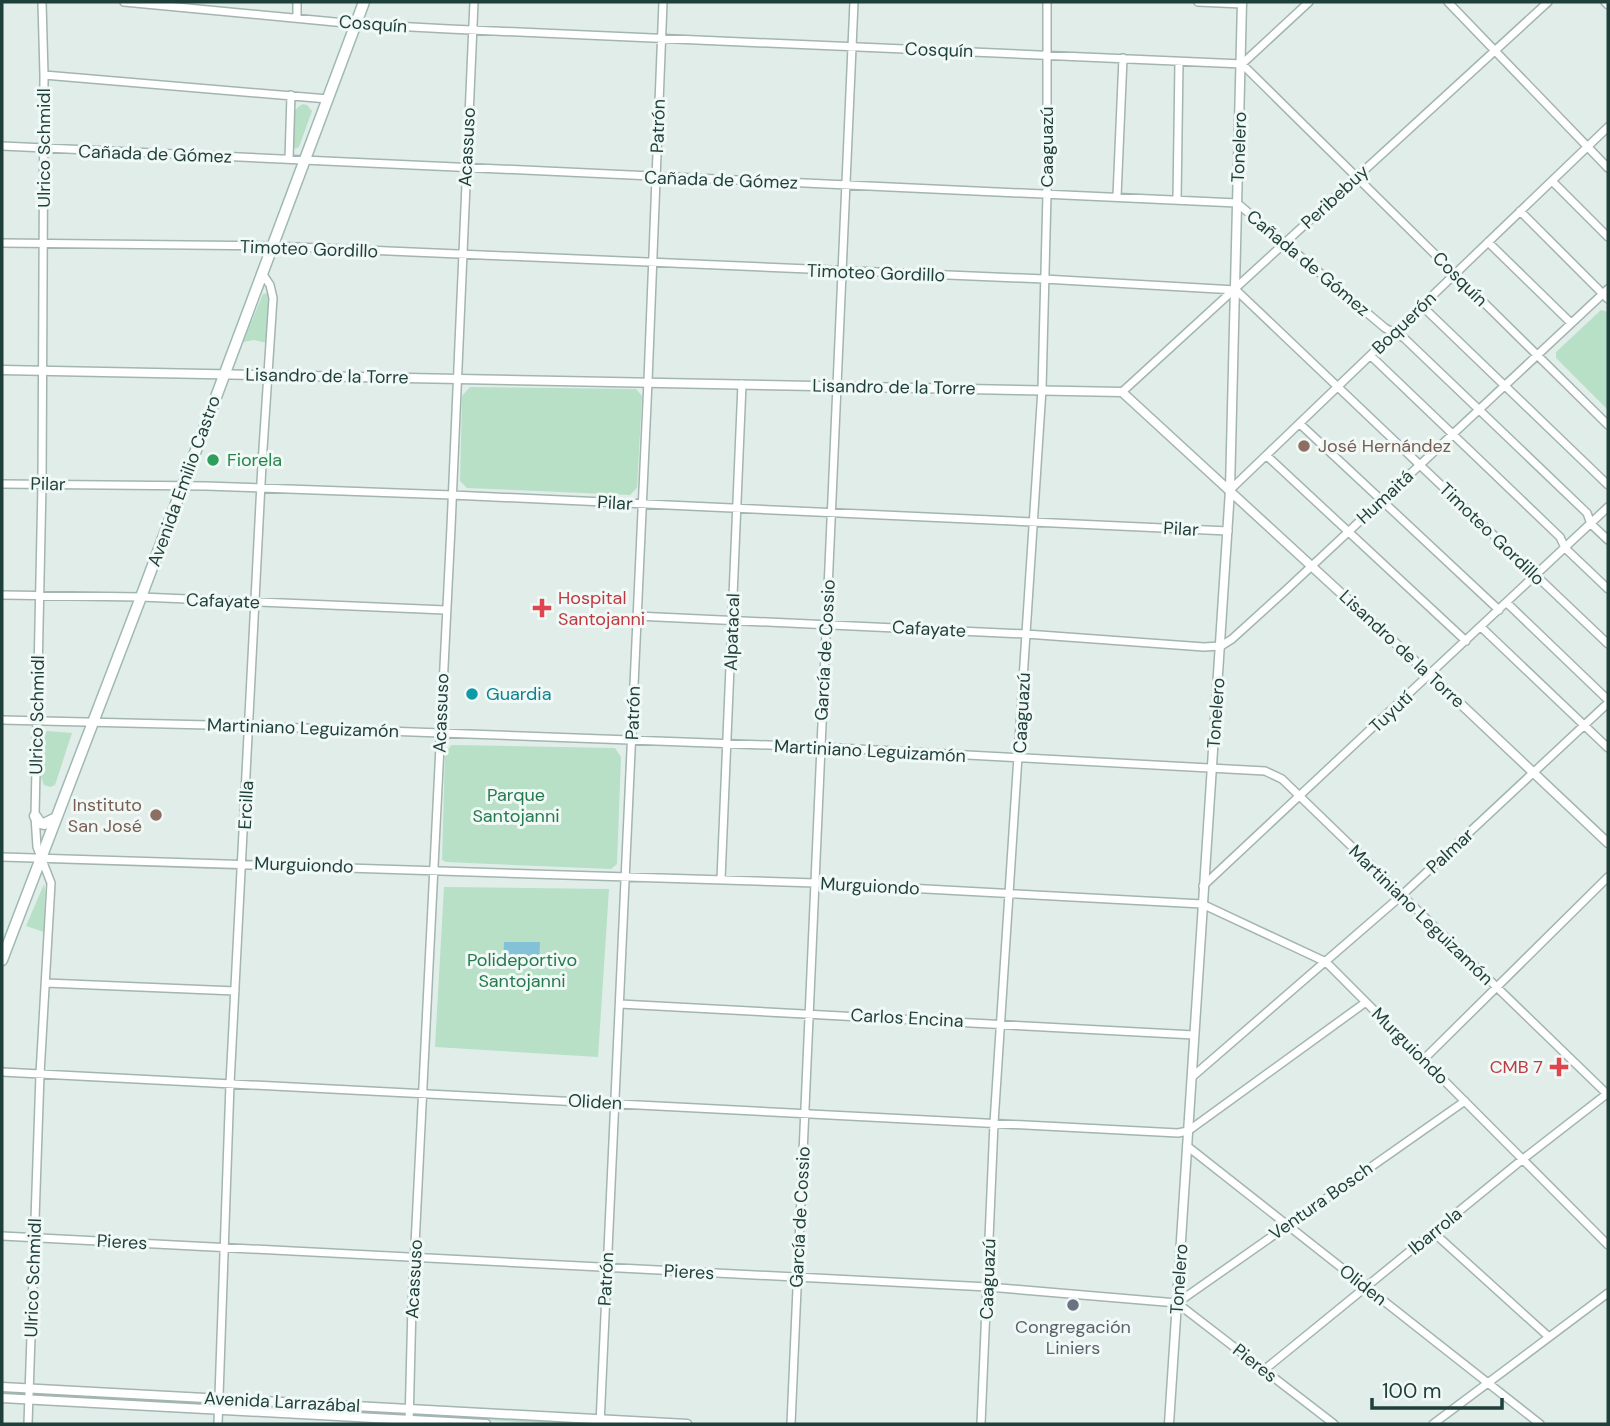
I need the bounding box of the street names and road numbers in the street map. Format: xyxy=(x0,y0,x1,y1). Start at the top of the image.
street label: Cosquín xyxy=(338,10,408,38)
street label: Cosquín xyxy=(904,37,974,63)
street label: Ulrico Schmidl xyxy=(32,88,56,208)
street label: Patrón xyxy=(645,99,671,153)
street label: Caaguazú xyxy=(1035,106,1059,188)
street label: Acassuso xyxy=(453,107,481,187)
street label: Tonelero xyxy=(1226,111,1252,183)
street label: Cañada de Gómez xyxy=(78,139,232,169)
street label: Peribebuy xyxy=(1296,160,1374,234)
street label: Cañada de Gómez xyxy=(644,165,798,195)
street label: Cañada de Gómez xyxy=(1241,204,1375,322)
street label: Timoteo Gordillo xyxy=(240,235,378,263)
street label: Cosquín xyxy=(1427,246,1493,312)
street label: Timoteo Gordillo xyxy=(807,259,945,287)
street label: Boquerón xyxy=(1367,286,1441,360)
street label: Lisandro de la Torre xyxy=(245,363,409,389)
street label: Lisandro de la Torre xyxy=(812,374,976,400)
street label: Avenida Emilio Castro xyxy=(142,392,226,570)
street label: Humaitá xyxy=(1351,464,1419,530)
street label: Pilar xyxy=(30,472,66,496)
street label: Timoteo Gordillo xyxy=(1434,477,1550,591)
street label: Pilar xyxy=(597,490,634,516)
street label: Pilar xyxy=(1163,516,1200,542)
street label: García de Cossio xyxy=(809,579,841,721)
street label: Lisandro de la Torre xyxy=(1334,585,1470,713)
street label: Cafayate xyxy=(186,588,260,614)
street label: Alpatacal xyxy=(719,593,745,671)
street label: Cafayate xyxy=(891,615,967,643)
street label: Ulrico Schmidl xyxy=(24,655,50,775)
street label: Caaguazú xyxy=(1008,672,1036,754)
street label: Acassuso xyxy=(428,673,454,753)
street label: Tonelero xyxy=(1202,677,1230,749)
street label: Patrón xyxy=(620,686,646,740)
street label: Tuyutí xyxy=(1364,686,1418,738)
street label: Martiniano Leguizamón xyxy=(207,713,399,743)
street label: Martiniano Leguizamón xyxy=(773,734,967,768)
street label: Ercilla xyxy=(233,780,259,830)
street label: Palmar xyxy=(1421,823,1479,879)
street label: Martiniano Leguizamón xyxy=(1344,840,1498,990)
street label: Murguiondo xyxy=(254,851,354,879)
street label: Murguiondo xyxy=(820,871,920,901)
street label: Murguiondo xyxy=(1366,1002,1454,1090)
street label: Carlos Encina xyxy=(850,1003,964,1033)
street label: Oliden xyxy=(567,1089,623,1115)
street label: García de Cossio xyxy=(784,1146,816,1288)
street label: Ventura Bosch xyxy=(1264,1156,1378,1246)
street label: Ibarrola xyxy=(1403,1202,1467,1260)
street label: Ulrico Schmidl xyxy=(19,1218,47,1338)
street label: Pieres xyxy=(96,1229,148,1255)
street label: Caaguazú xyxy=(975,1238,1001,1320)
street label: Acassuso xyxy=(400,1239,428,1319)
street label: Tonelero xyxy=(1165,1243,1193,1315)
street label: Patrón xyxy=(593,1251,619,1307)
street label: Pieres xyxy=(663,1259,715,1285)
street label: Oliden xyxy=(1334,1259,1392,1311)
street label: Pieres xyxy=(1228,1338,1282,1388)
street label: Avenida Larrazábal xyxy=(203,1386,361,1418)

